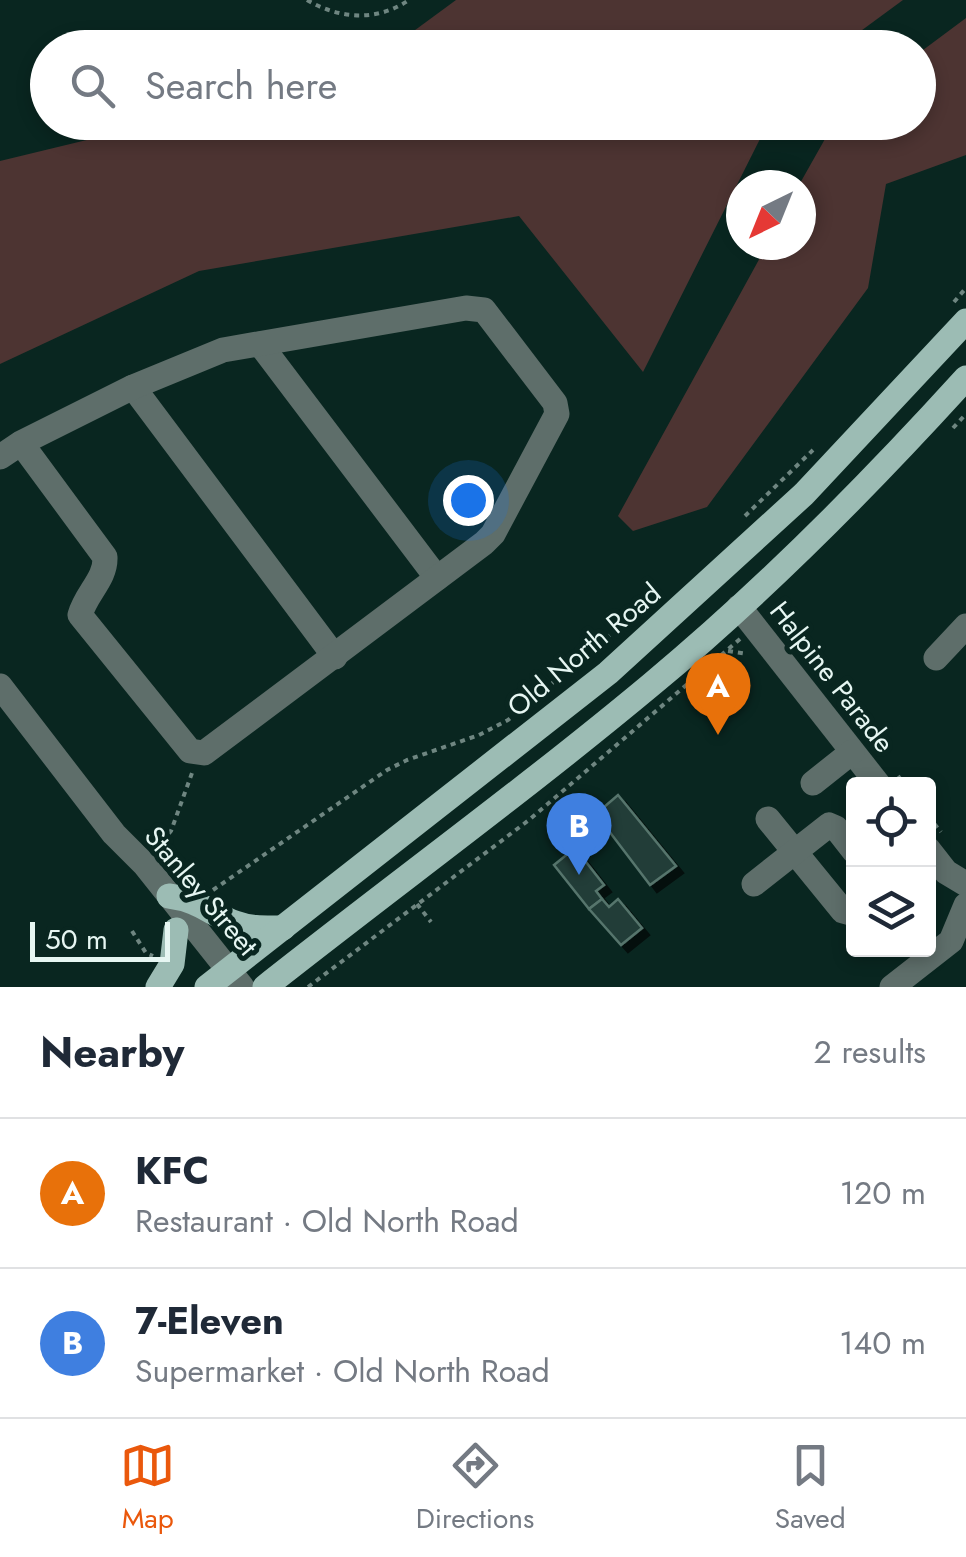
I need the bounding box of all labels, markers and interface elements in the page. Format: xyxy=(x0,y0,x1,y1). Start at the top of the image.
search box xyxy=(30,30,936,140)
icon: search xyxy=(65,58,120,113)
text: Search here xyxy=(145,58,337,113)
north arrow xyxy=(726,170,816,260)
your location xyxy=(443,475,494,526)
street label: Old North Road xyxy=(498,573,670,727)
street label: Halpine Parade xyxy=(760,593,904,761)
pin: A xyxy=(686,652,750,735)
map controls xyxy=(846,777,936,957)
button: locate xyxy=(846,777,936,867)
pin: B xyxy=(546,792,612,875)
street label: Stanley Street xyxy=(134,817,268,965)
button: layers xyxy=(846,867,936,957)
scale bar xyxy=(30,917,170,961)
text: 50 m xyxy=(45,919,108,960)
text: Nearby xyxy=(40,1022,184,1083)
text: 2 results xyxy=(814,1029,926,1075)
text: KFC xyxy=(135,1143,209,1198)
text: A xyxy=(61,1170,84,1216)
text: 120 m xyxy=(840,1170,926,1216)
text: Restaurant · Old North Road xyxy=(135,1198,519,1244)
text: 7-Eleven xyxy=(135,1293,284,1348)
text: B xyxy=(62,1320,83,1366)
text: 140 m xyxy=(839,1320,926,1366)
text: Supermarket · Old North Road xyxy=(135,1348,550,1394)
tab: Map xyxy=(120,1438,175,1539)
tab: Directions xyxy=(416,1438,534,1539)
tab: Saved xyxy=(775,1438,846,1539)

